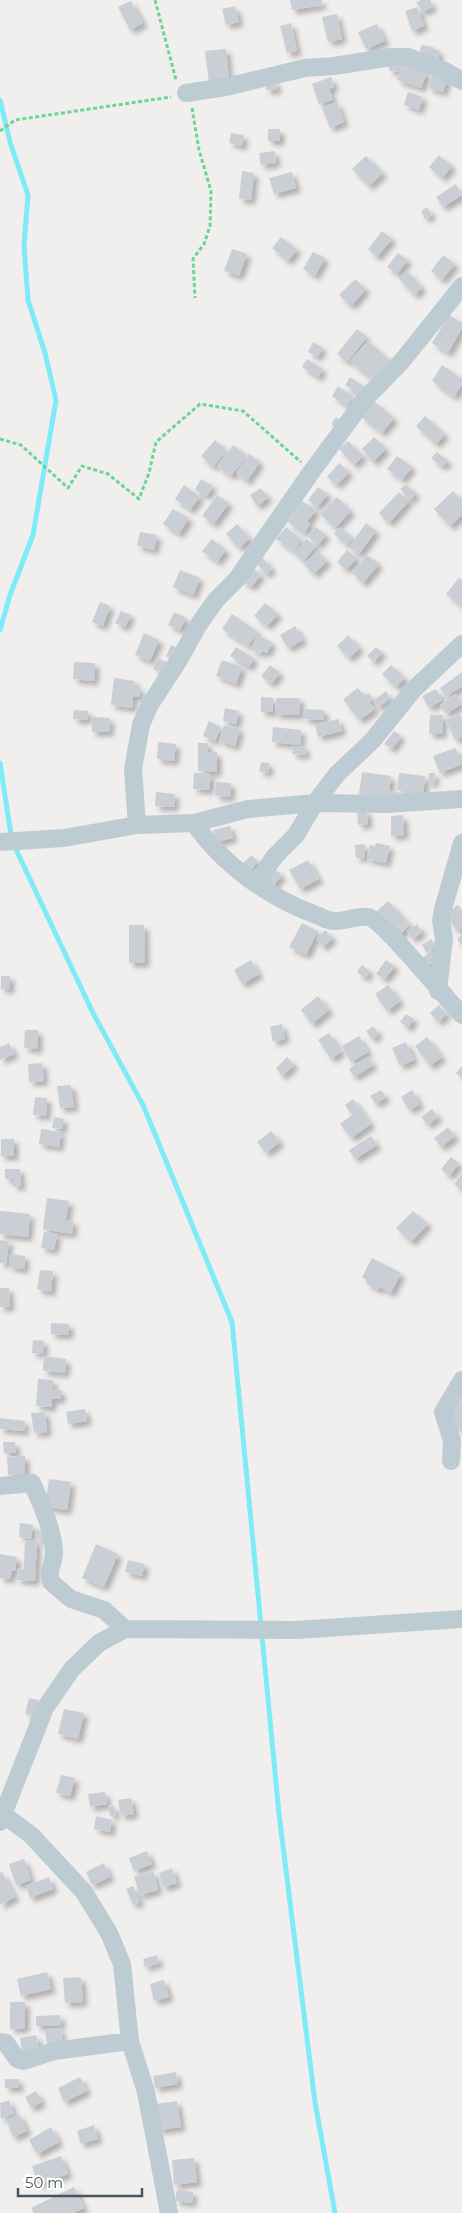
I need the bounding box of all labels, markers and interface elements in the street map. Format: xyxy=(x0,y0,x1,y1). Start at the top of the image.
scale bar xyxy=(18,2166,141,2198)
text: 50 m xyxy=(25,2173,63,2192)

